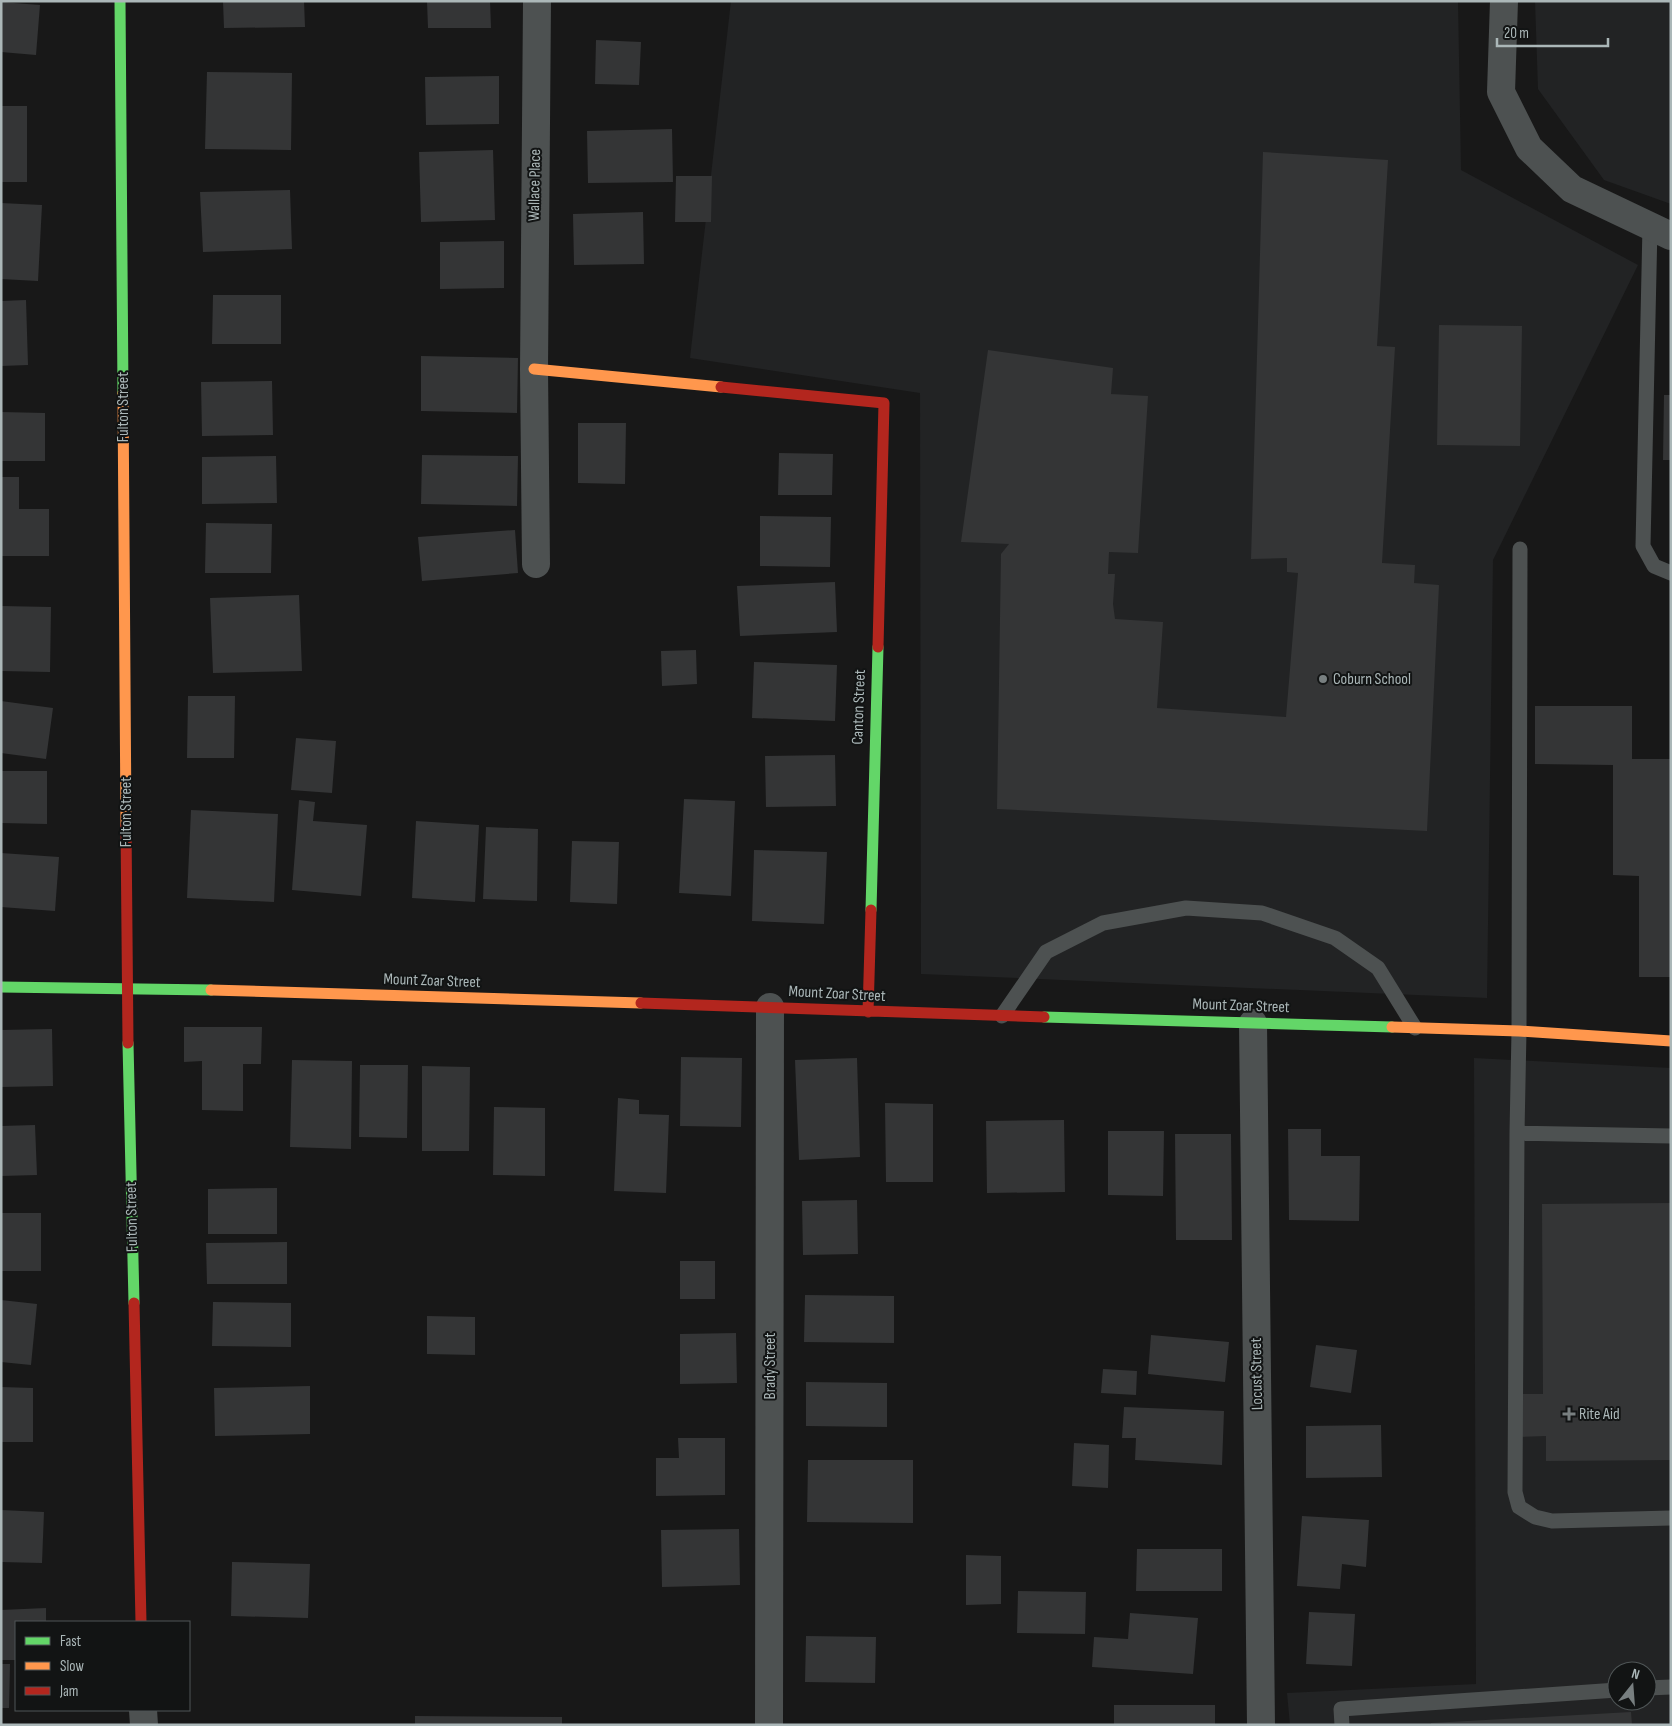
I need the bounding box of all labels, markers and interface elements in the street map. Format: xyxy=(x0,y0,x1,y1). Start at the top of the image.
scale bar xyxy=(1497,15,1608,47)
text: 20 m xyxy=(1504,24,1529,43)
street label: Wallace Place xyxy=(525,149,545,221)
street label: Fulton Street xyxy=(114,372,133,442)
street label: Canton Street xyxy=(848,669,870,745)
place label: Coburn School xyxy=(1333,670,1411,689)
marker: Coburn School xyxy=(1317,673,1329,685)
street label: Fulton Street xyxy=(117,777,136,847)
street label: Mount Zoar Street xyxy=(383,970,481,992)
street label: Mount Zoar Street xyxy=(788,982,886,1006)
street label: Mount Zoar Street xyxy=(1192,995,1290,1017)
street label: Fulton Street xyxy=(122,1182,142,1252)
street label: Brady Street xyxy=(761,1333,780,1399)
street label: Locust Street xyxy=(1247,1338,1267,1410)
place label: Rite Aid xyxy=(1579,1405,1620,1424)
marker: Rite Aid xyxy=(1563,1408,1575,1420)
legend xyxy=(15,1621,190,1711)
text: Fast xyxy=(60,1632,82,1651)
text: Slow xyxy=(60,1657,84,1676)
north arrow xyxy=(1607,1661,1657,1711)
text: N xyxy=(1630,1665,1642,1683)
text: Jam xyxy=(59,1682,78,1701)

